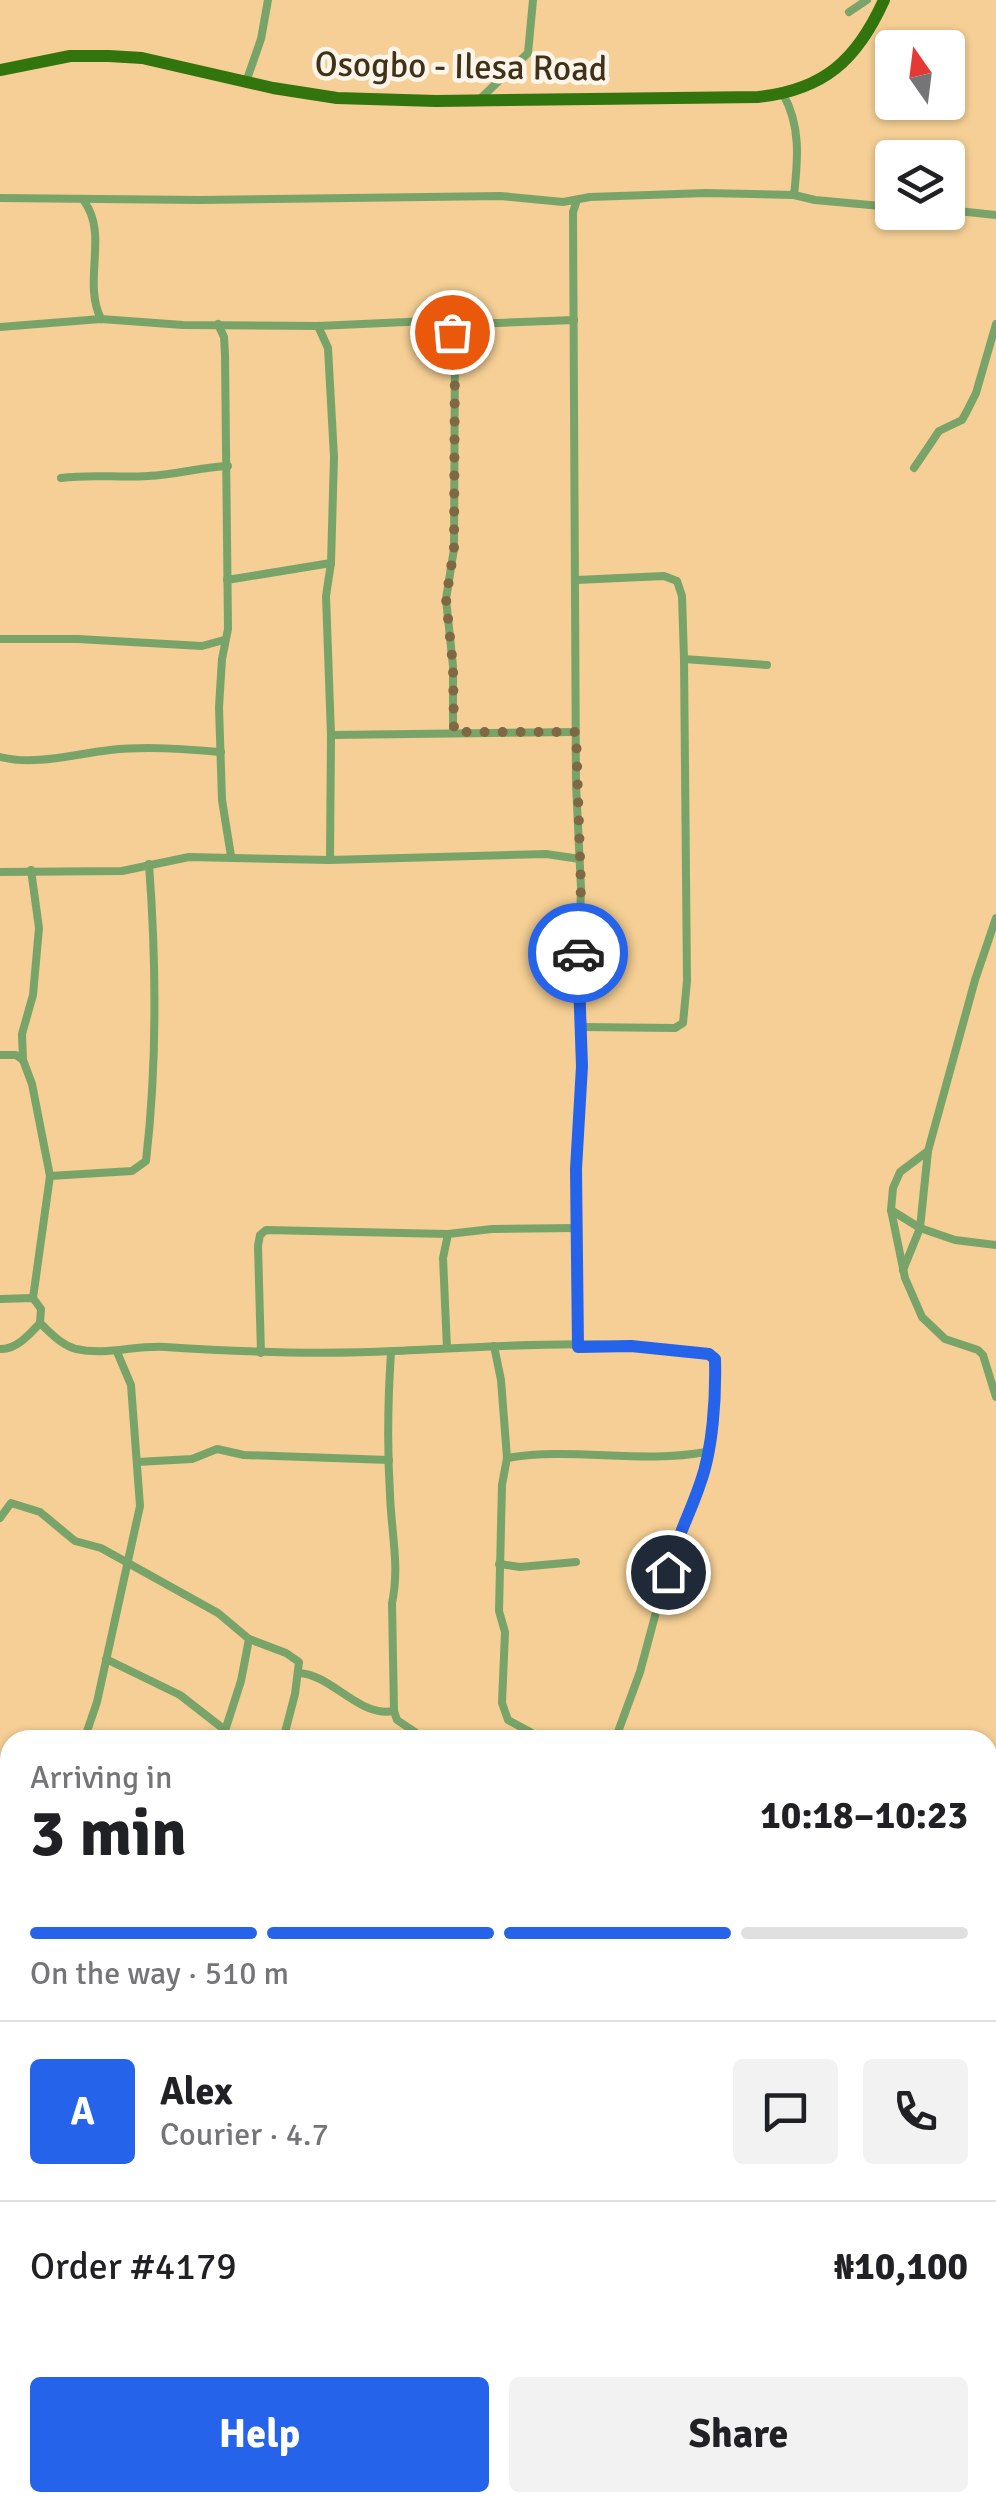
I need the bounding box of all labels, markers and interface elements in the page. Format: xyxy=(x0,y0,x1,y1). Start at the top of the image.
north arrow xyxy=(875,30,965,120)
map controls xyxy=(875,30,965,230)
street label: Osogbo - Ilesa Road xyxy=(314,42,608,91)
button: layers xyxy=(875,140,965,230)
pin xyxy=(410,290,495,375)
icon: bag xyxy=(425,305,480,360)
courier xyxy=(528,903,628,1003)
icon: car xyxy=(551,926,606,981)
pin xyxy=(626,1530,711,1615)
icon: home xyxy=(641,1545,696,1600)
text: Arriving in xyxy=(30,1758,172,1797)
text: 10:18–10:23 xyxy=(760,1792,968,1839)
text: 3 min xyxy=(30,1794,187,1874)
text: On the way · 510 m xyxy=(30,1954,289,1993)
button: chat xyxy=(733,2059,838,2164)
button: phone xyxy=(863,2059,968,2164)
text: Alex xyxy=(160,2068,233,2115)
text: A xyxy=(70,2088,95,2135)
text: Courier · 4.7 xyxy=(160,2115,329,2154)
text: Order #4179 xyxy=(30,2243,237,2290)
text: ₦10,100 xyxy=(834,2243,968,2290)
button: Help xyxy=(30,2377,489,2492)
button: Share xyxy=(509,2377,968,2492)

